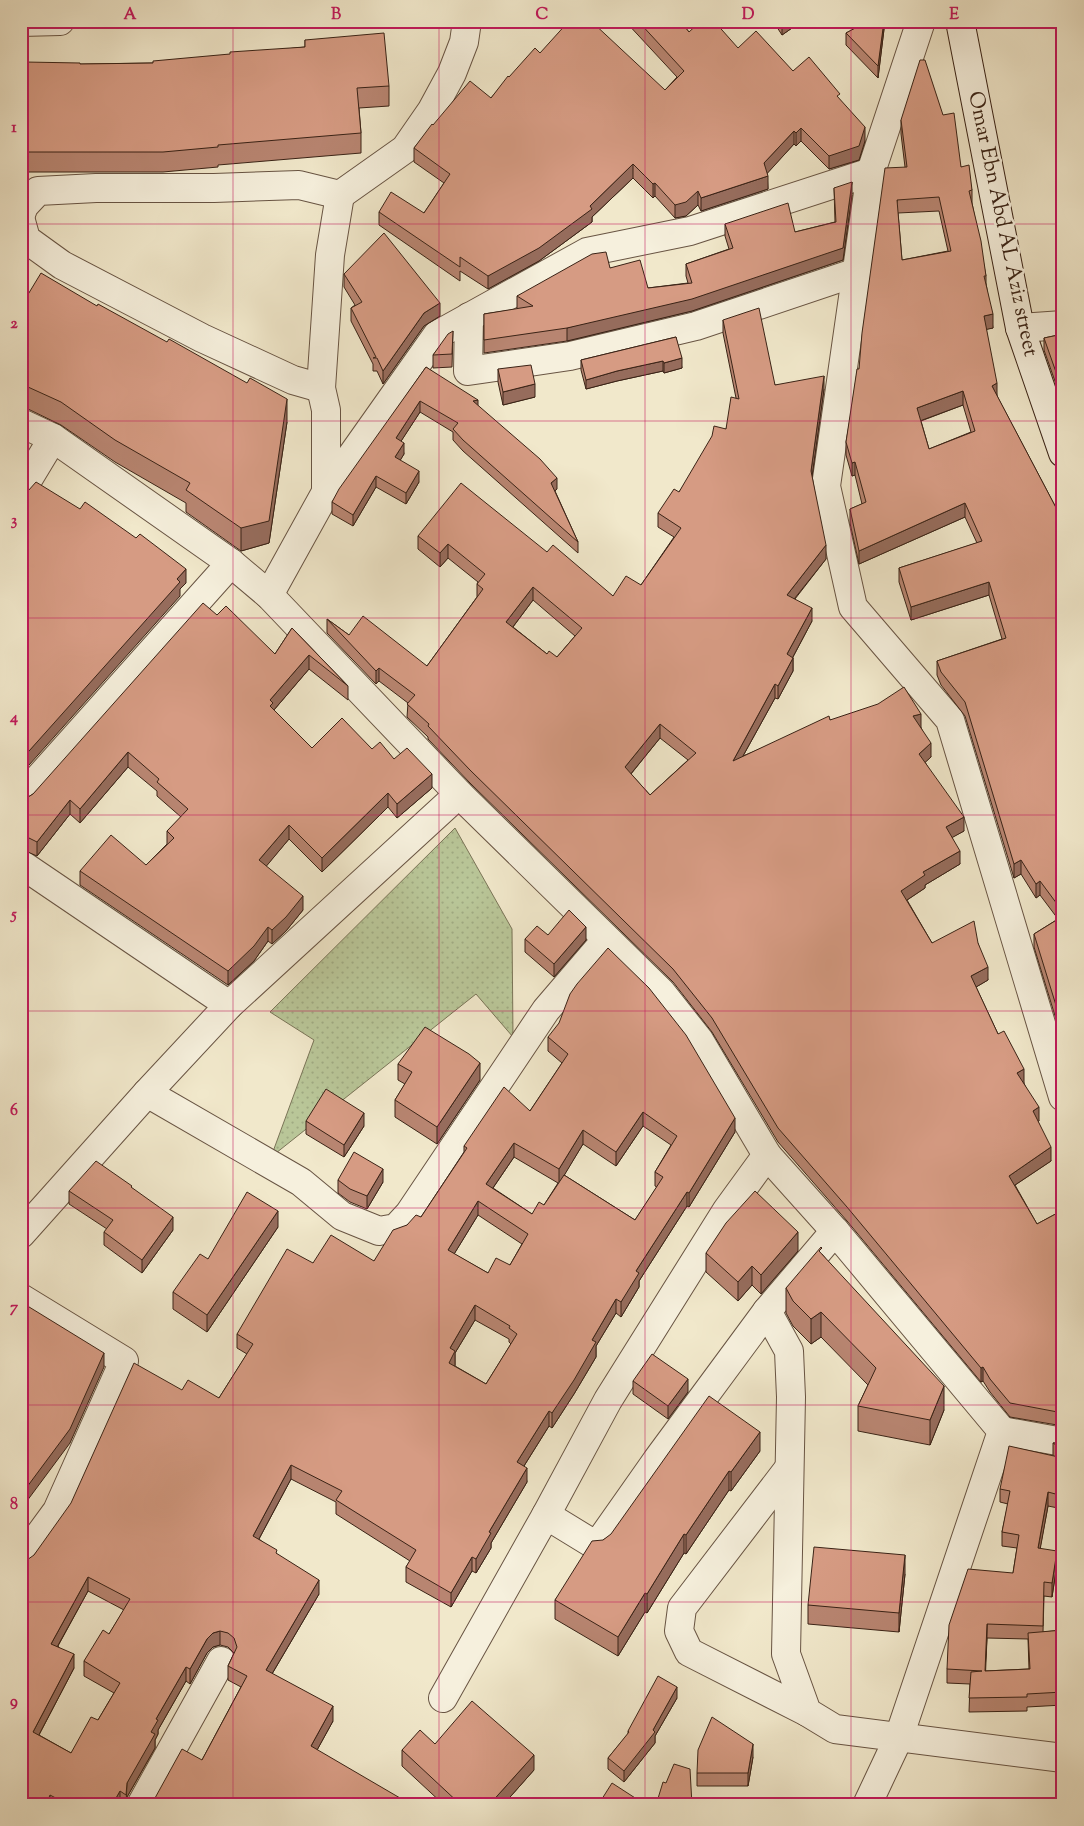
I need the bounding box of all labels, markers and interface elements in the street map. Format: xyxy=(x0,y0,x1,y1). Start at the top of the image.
text: A xyxy=(124,4,137,27)
text: B xyxy=(331,4,341,27)
text: C xyxy=(536,4,549,27)
text: D xyxy=(742,4,755,27)
text: E xyxy=(949,4,959,27)
street label: Omar Ebn Abd AL Aziz street xyxy=(959,89,1045,359)
text: 1 xyxy=(11,117,17,140)
text: 2 xyxy=(10,313,18,336)
text: 3 xyxy=(11,510,18,533)
text: 4 xyxy=(9,707,18,730)
text: 5 xyxy=(9,904,17,927)
text: 6 xyxy=(10,1100,18,1123)
text: 7 xyxy=(10,1297,19,1320)
text: 8 xyxy=(10,1494,18,1517)
text: 9 xyxy=(10,1691,18,1714)

